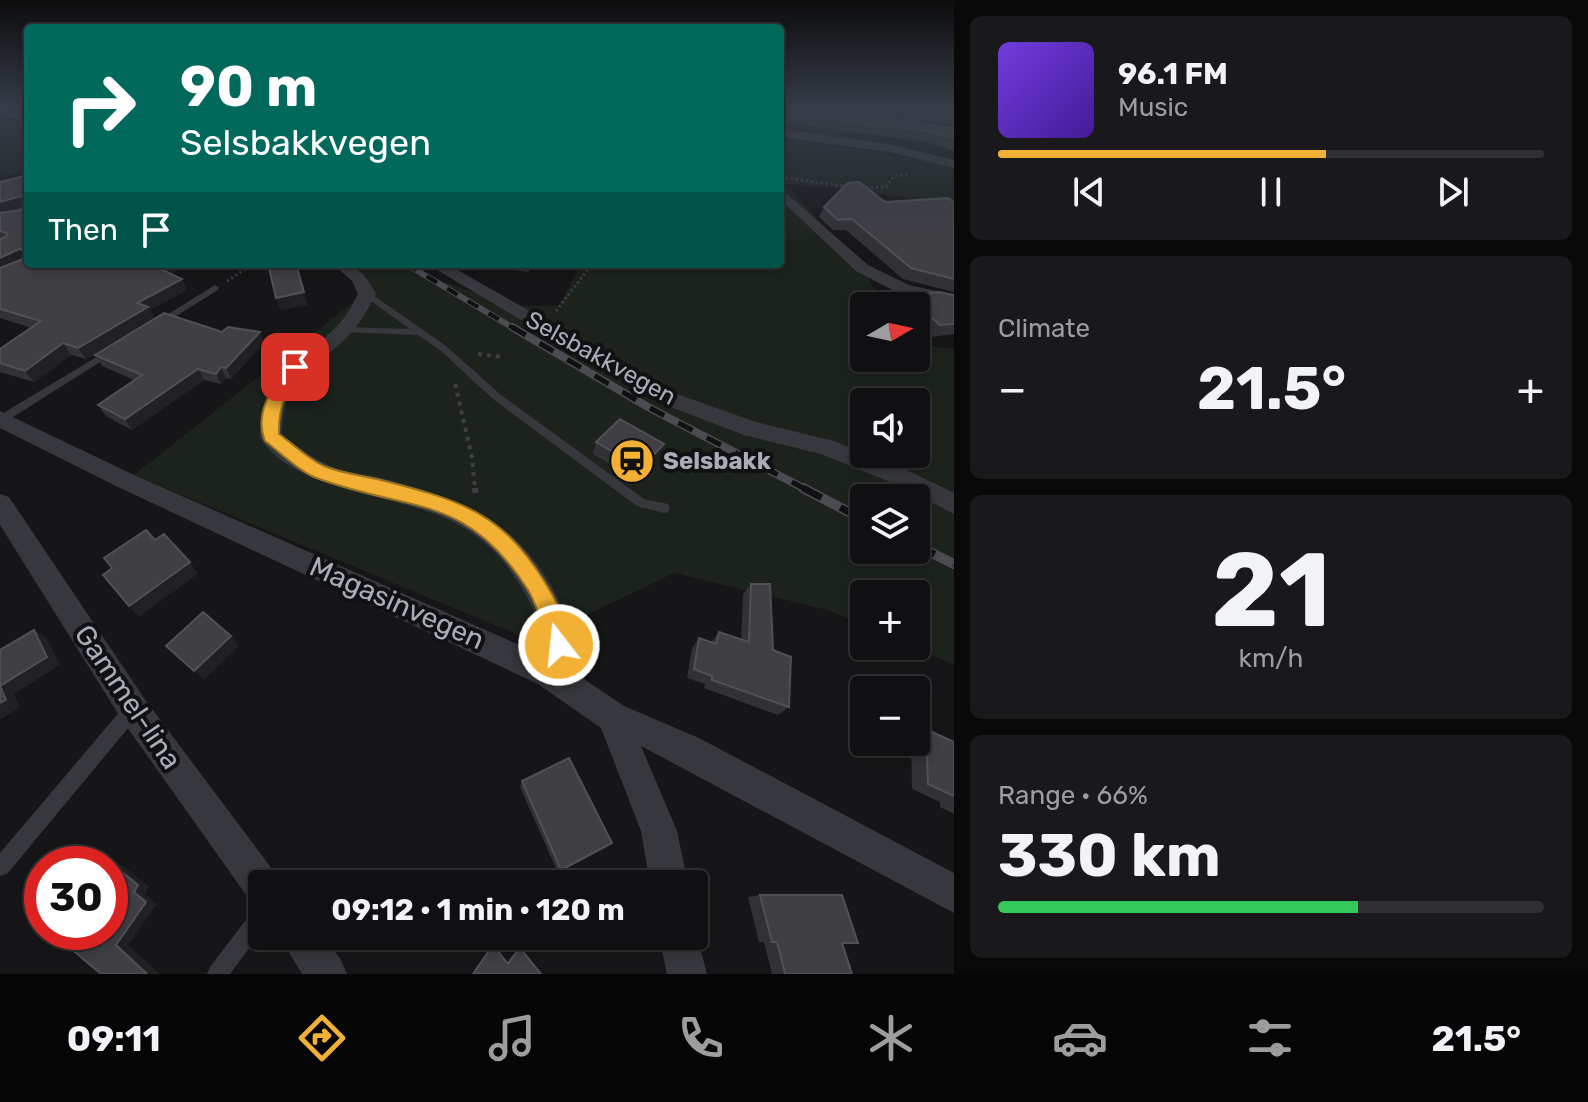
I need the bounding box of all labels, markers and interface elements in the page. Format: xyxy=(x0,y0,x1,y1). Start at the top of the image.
text: 90 m xyxy=(180,54,317,120)
icon: right xyxy=(48,56,152,160)
text: 96.1 FM xyxy=(1118,56,1228,92)
text: Music xyxy=(1118,92,1188,123)
text: Selsbakkvegen xyxy=(180,121,431,164)
icon: previous xyxy=(1067,170,1111,214)
icon: pause xyxy=(1249,170,1293,214)
icon: next xyxy=(1431,170,1475,214)
icon: arrive xyxy=(134,208,178,252)
text: Then xyxy=(48,212,118,248)
north arrow xyxy=(850,292,930,372)
map controls xyxy=(850,292,930,756)
street label: Selsbakkvegen xyxy=(521,305,681,411)
text: Climate xyxy=(998,313,1090,344)
pin xyxy=(261,333,329,401)
icon: arrive xyxy=(273,345,317,389)
text: 21.5° xyxy=(1197,353,1346,424)
text: − xyxy=(998,363,1027,415)
text: + xyxy=(1517,363,1544,415)
button: sound xyxy=(850,388,930,468)
station icon: Selsbakk xyxy=(608,437,656,485)
place label: Selsbakk xyxy=(663,447,771,475)
button: layers xyxy=(850,484,930,564)
text: 21 xyxy=(1211,529,1331,652)
street label: Magasinvegen xyxy=(305,550,489,656)
button: + xyxy=(850,580,930,660)
position arrow xyxy=(517,603,601,687)
street label: Gammel-lina xyxy=(68,619,188,775)
text: km/h xyxy=(1239,643,1303,674)
button: − xyxy=(850,676,930,756)
text: Range · 66% xyxy=(998,780,1148,811)
text: 330 km xyxy=(998,820,1221,891)
speed limit sign: 30 xyxy=(24,846,128,950)
text: 09:12 · 1 min · 120 m xyxy=(331,892,625,928)
icon: directions xyxy=(294,1010,350,1066)
icon: music xyxy=(484,1010,540,1066)
icon: phone xyxy=(673,1010,729,1066)
icon: climate xyxy=(863,1010,919,1066)
icon: car xyxy=(1052,1010,1108,1066)
icon: filters xyxy=(1242,1010,1298,1066)
text: 09:11 xyxy=(67,1017,161,1060)
text: 21.5° xyxy=(1432,1017,1521,1060)

